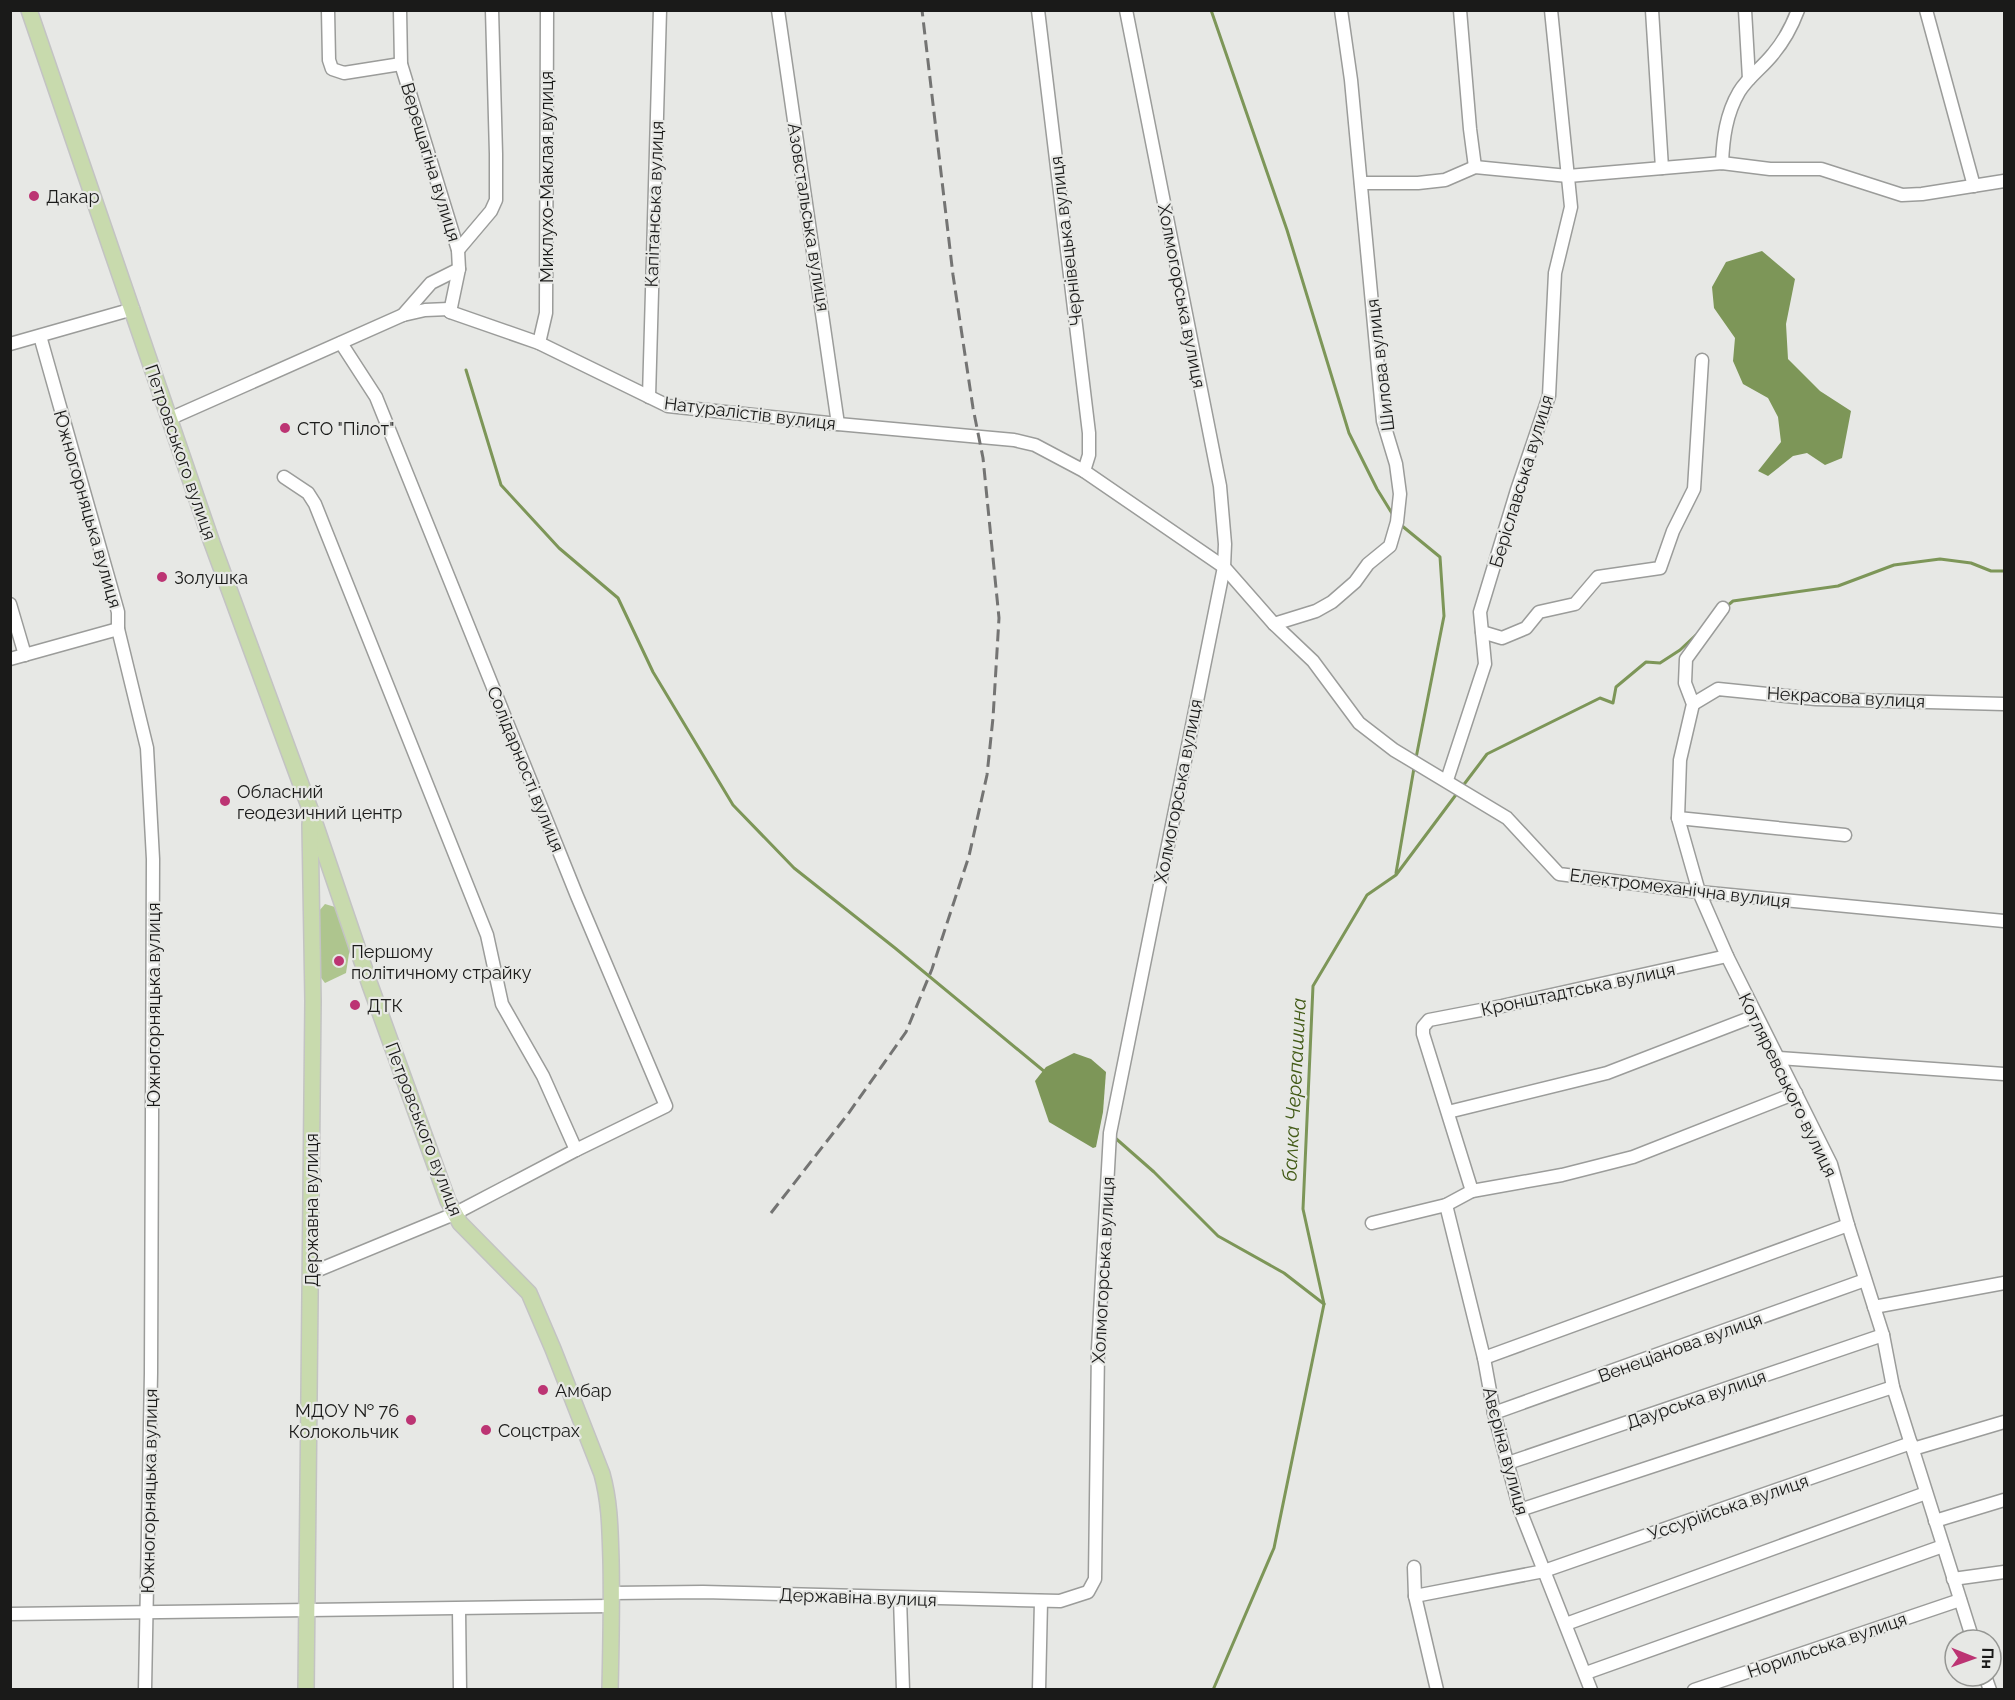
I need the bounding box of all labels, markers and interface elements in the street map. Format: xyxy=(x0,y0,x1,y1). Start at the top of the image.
street label: Миклухо-Маклая вулиця xyxy=(536,71,557,283)
street label: Верещагіна вулиця xyxy=(397,80,465,244)
street label: Капітанська вулиця xyxy=(641,120,667,288)
street label: Азовстальська вулиця xyxy=(784,121,834,313)
street label: Чернівецька вулиця xyxy=(1045,155,1087,327)
place label: Дакар xyxy=(46,186,100,207)
marker: Дакар xyxy=(27,189,41,203)
street label: Холмогорська вулиця xyxy=(1154,202,1210,390)
street label: Шилова вулиця xyxy=(1361,298,1399,432)
street label: Петровського вулиця xyxy=(141,361,221,543)
street label: Натуралістів вулиця xyxy=(663,392,837,434)
street label: Беріславська вулиця xyxy=(1485,392,1557,570)
street label: Южногорняцька вулиця xyxy=(50,408,126,610)
place label: СТО "Пілот" xyxy=(297,418,394,439)
marker: СТО "Пілот" xyxy=(278,421,292,435)
place label: Золушка xyxy=(174,567,248,588)
marker: Золушка xyxy=(155,570,169,584)
street label: Некрасова вулиця xyxy=(1766,682,1926,712)
street label: Солідарності вулиця xyxy=(483,683,569,855)
street label: Холмогорська вулиця xyxy=(1150,697,1206,885)
place label: Обласний геодезичний центр xyxy=(237,781,402,823)
marker: Обласний геодезичний центр xyxy=(218,794,232,808)
street label: Електромеханічна вулиця xyxy=(1568,864,1792,912)
street label: Южногорняцька вулиця xyxy=(143,903,164,1107)
place label: Першому політичному страйку xyxy=(351,941,532,983)
marker: Першому політичному страйку xyxy=(332,954,346,968)
street label: Кронштадтська вулиця xyxy=(1479,958,1677,1020)
street label: Котляревського вулиця xyxy=(1734,990,1842,1180)
place label: ДТК xyxy=(367,995,403,1016)
water label: балка Черепашина xyxy=(1277,997,1311,1183)
marker: ДТК xyxy=(348,998,362,1012)
street label: Петровського вулиця xyxy=(381,1039,467,1219)
street label: Державна вулиця xyxy=(301,1133,322,1287)
street label: Холмогорська вулиця xyxy=(1088,1176,1118,1364)
street label: Венеціанова вулиця xyxy=(1595,1308,1765,1386)
street label: Даурська вулиця xyxy=(1623,1365,1769,1433)
place label: Амбар xyxy=(555,1380,612,1401)
marker: Амбар xyxy=(536,1383,550,1397)
street label: Авєріна вулиця xyxy=(1479,1385,1533,1517)
street label: Южногорняцька вулиця xyxy=(137,1388,161,1594)
place label: МДОУ № 76 Колокольчик xyxy=(289,1400,399,1442)
marker: МДОУ № 76 Колокольчик xyxy=(404,1413,418,1427)
place label: Соцстрах xyxy=(498,1420,580,1441)
marker: Соцстрах xyxy=(479,1423,493,1437)
street label: Уссурійська вулиця xyxy=(1645,1470,1811,1544)
street label: Державіна вулиця xyxy=(779,1584,937,1610)
street label: Норильська вулиця xyxy=(1745,1608,1909,1682)
north arrow xyxy=(1943,1628,2003,1688)
text: Пн xyxy=(1978,1647,1997,1669)

